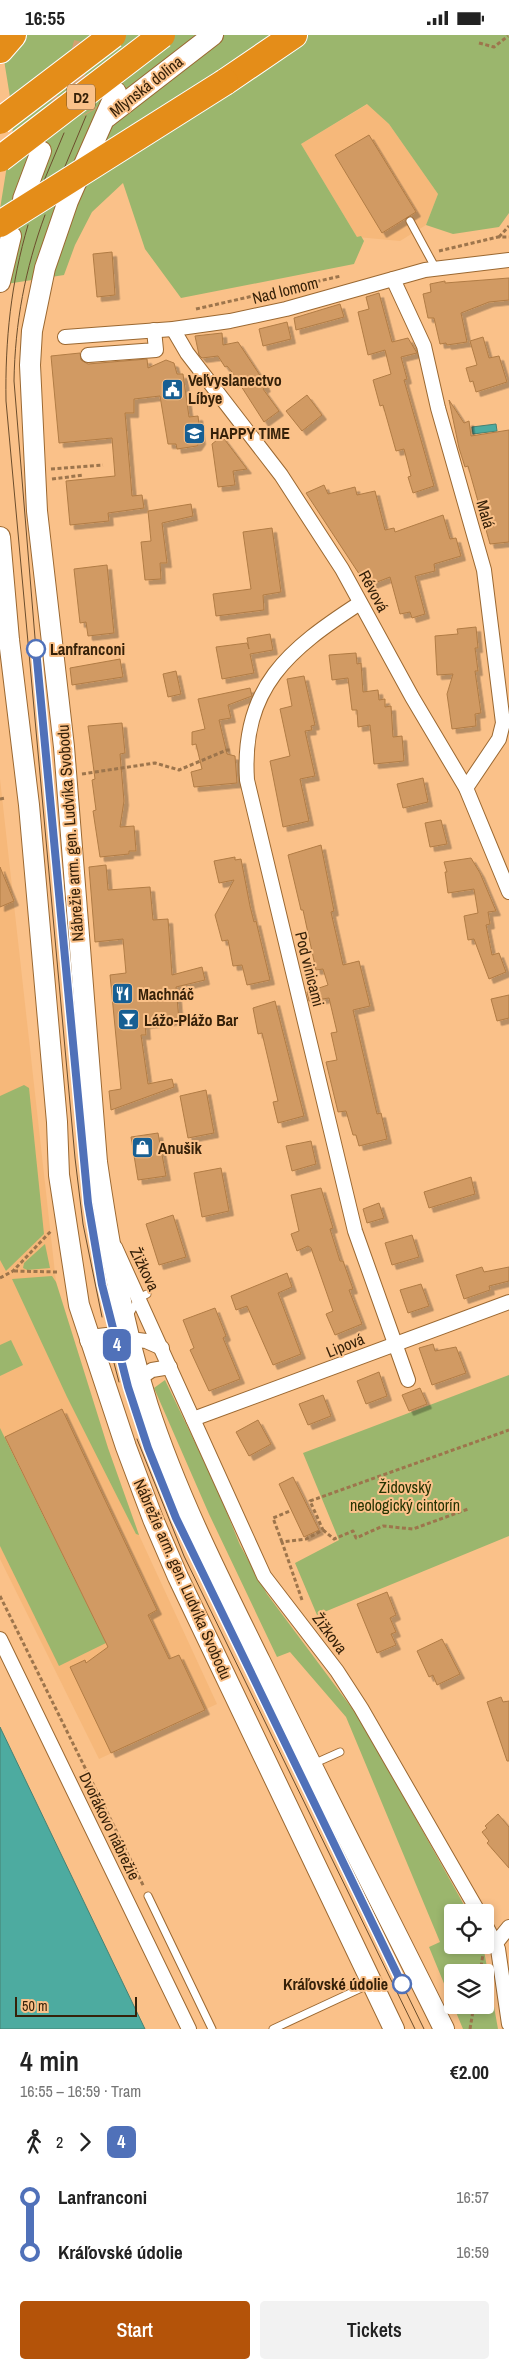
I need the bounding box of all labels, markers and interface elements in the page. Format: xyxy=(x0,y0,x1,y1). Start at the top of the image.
text: 16:55 xyxy=(25,5,65,31)
street label: Mlynská dolina xyxy=(105,50,188,122)
road number: D2 xyxy=(67,85,95,109)
street label: Nad lomom xyxy=(250,271,320,309)
place label: Veľvyslanectvo Líbye xyxy=(188,369,282,409)
public building icon: Veľvyslanectvo Líbye xyxy=(160,377,184,401)
school or university icon: HAPPY TIME xyxy=(182,421,206,445)
place label: HAPPY TIME xyxy=(210,422,290,444)
street label: Malá xyxy=(472,497,501,531)
street label: Révová xyxy=(354,566,394,616)
place label: Lanfranconi xyxy=(50,638,125,660)
marker: Lanfranconi xyxy=(26,639,46,659)
street label: Nábrežie arm. gen. Ludvíka Svobodu xyxy=(51,724,89,942)
street label: Pod vinicami xyxy=(290,929,330,1009)
restaurant icon: Machnáč xyxy=(110,982,134,1006)
place label: Machnáč xyxy=(138,983,194,1005)
bar icon: Lážo-Plážo Bar xyxy=(116,1008,140,1032)
place label: Lážo-Plážo Bar xyxy=(144,1009,239,1031)
shop icon: Anušik xyxy=(130,1136,154,1160)
place label: Anušik xyxy=(158,1137,202,1159)
street label: Žižkova xyxy=(125,1244,165,1295)
street label: Lipová xyxy=(323,1327,368,1363)
line badge: 4 xyxy=(101,1329,133,1361)
text: 4 xyxy=(113,1332,121,1357)
street label: Nábrežie arm. gen. Ludvíka Svobodu xyxy=(129,1475,237,1683)
park label: Židovský neologický cintorín xyxy=(350,1476,460,1516)
street label: Žižkova xyxy=(307,1608,353,1659)
street label: Dvořákovo nábrežie xyxy=(74,1768,146,1884)
map controls xyxy=(444,1904,494,2014)
button: locate xyxy=(444,1904,494,1954)
button: layers xyxy=(444,1964,494,2014)
place label: Kráľovské údolie xyxy=(283,1973,388,1995)
marker: Kráľovské údolie xyxy=(392,1974,412,1994)
scale bar xyxy=(15,1994,138,2017)
text: 50 m xyxy=(22,1997,48,2015)
text: 4 min xyxy=(20,2042,79,2080)
text: €2.00 xyxy=(450,2059,489,2085)
text: 16:55 – 16:59 · Tram xyxy=(20,2080,141,2102)
icon: walk xyxy=(20,2128,48,2156)
icon: forward xyxy=(71,2128,99,2156)
text: 4 xyxy=(117,2129,126,2154)
text: 2 xyxy=(56,2131,63,2153)
text: Lanfranconi xyxy=(58,2184,147,2210)
text: 16:57 xyxy=(456,2186,489,2208)
text: Kráľovské údolie xyxy=(58,2239,183,2265)
text: 16:59 xyxy=(456,2241,489,2263)
button: Start xyxy=(20,2301,250,2359)
button: Tickets xyxy=(260,2301,489,2359)

